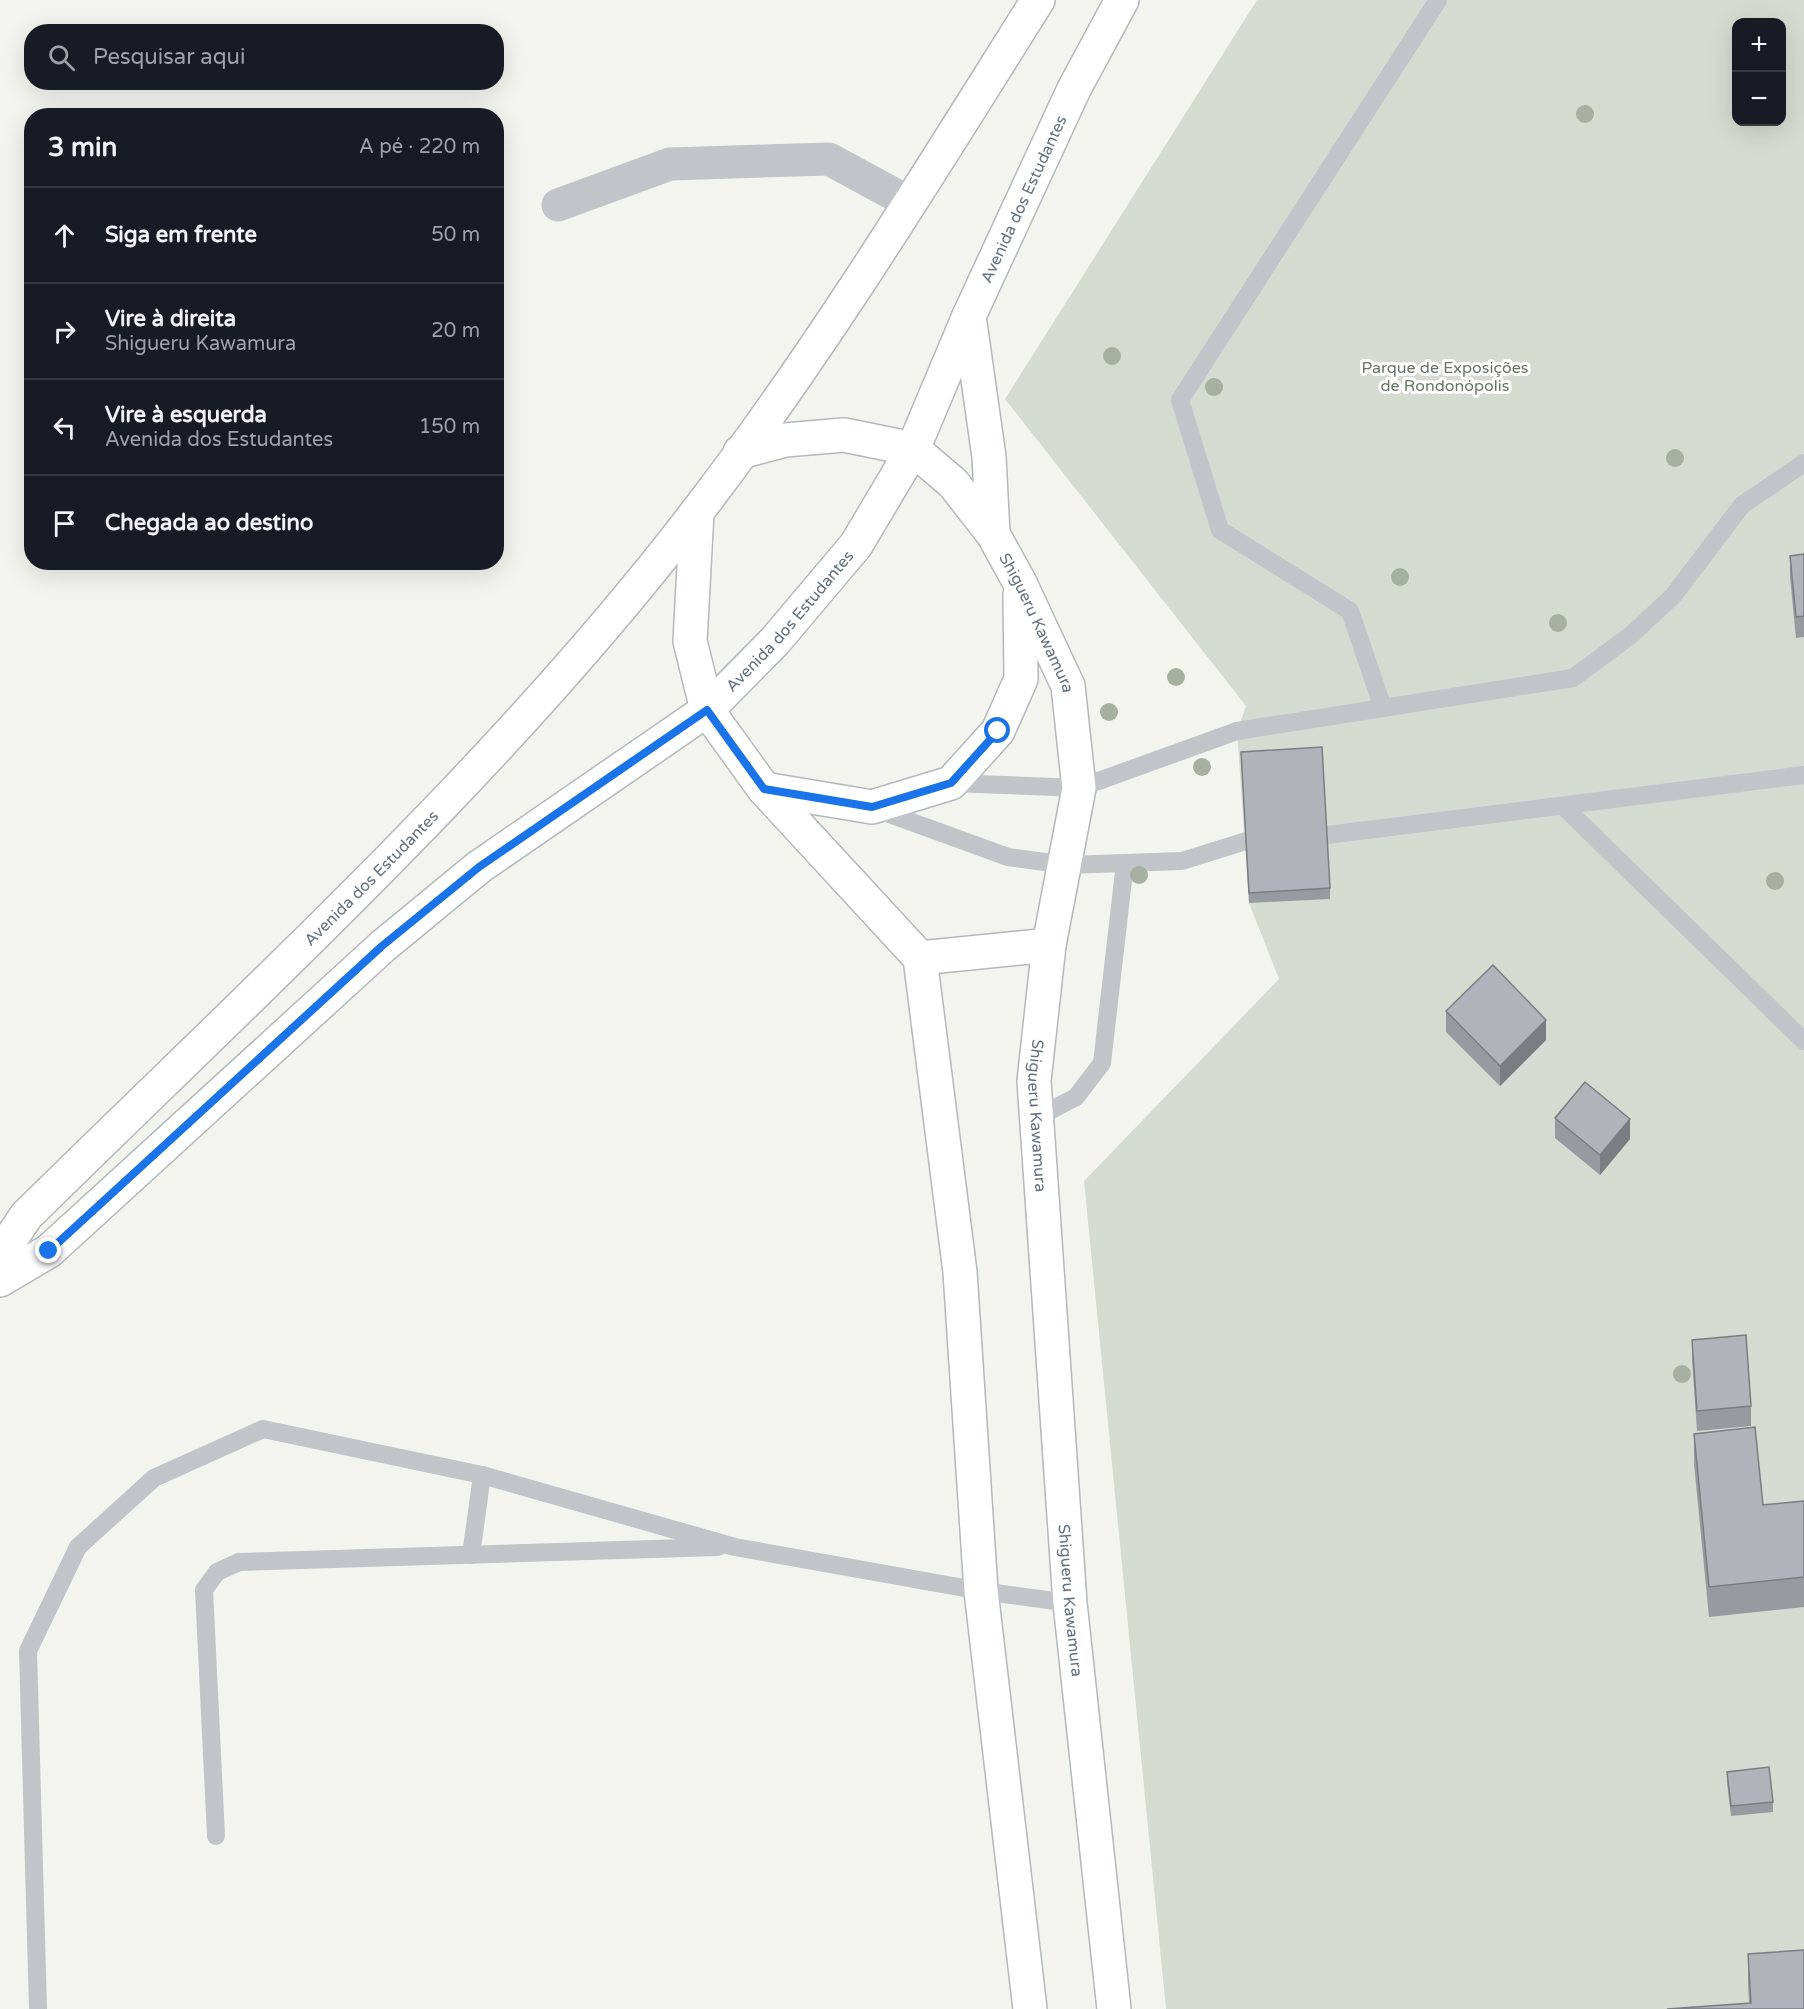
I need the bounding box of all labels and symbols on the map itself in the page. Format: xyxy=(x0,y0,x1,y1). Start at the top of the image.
street label: Avenida dos Estudantes xyxy=(977,112,1072,286)
park label: Parque de Exposições de Rondonópolis xyxy=(1362,358,1528,396)
street label: Avenida dos Estudantes xyxy=(722,547,858,696)
street label: Shigueru Kawamura xyxy=(994,550,1078,694)
route start xyxy=(984,717,1010,743)
street label: Avenida dos Estudantes xyxy=(300,806,443,950)
street label: Shigueru Kawamura xyxy=(1023,1038,1051,1193)
route end xyxy=(35,1237,61,1263)
street label: Shigueru Kawamura xyxy=(1054,1523,1087,1678)

